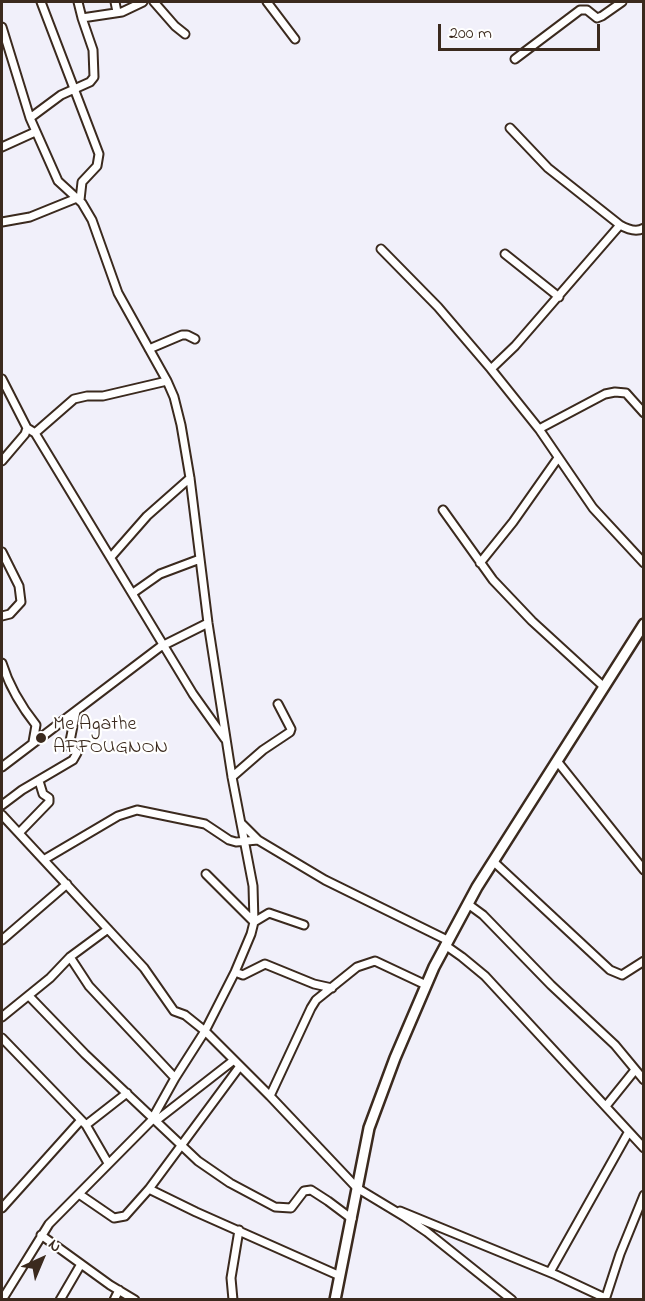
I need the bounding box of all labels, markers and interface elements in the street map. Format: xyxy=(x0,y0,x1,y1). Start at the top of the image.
scale bar xyxy=(441,12,603,50)
text: 200 m xyxy=(449,21,492,47)
place label: Me Agathe AFFOUGNON xyxy=(53,714,168,761)
marker: Me Agathe AFFOUGNON xyxy=(34,731,48,745)
north arrow xyxy=(12,1229,72,1289)
text: N xyxy=(42,1234,67,1258)

